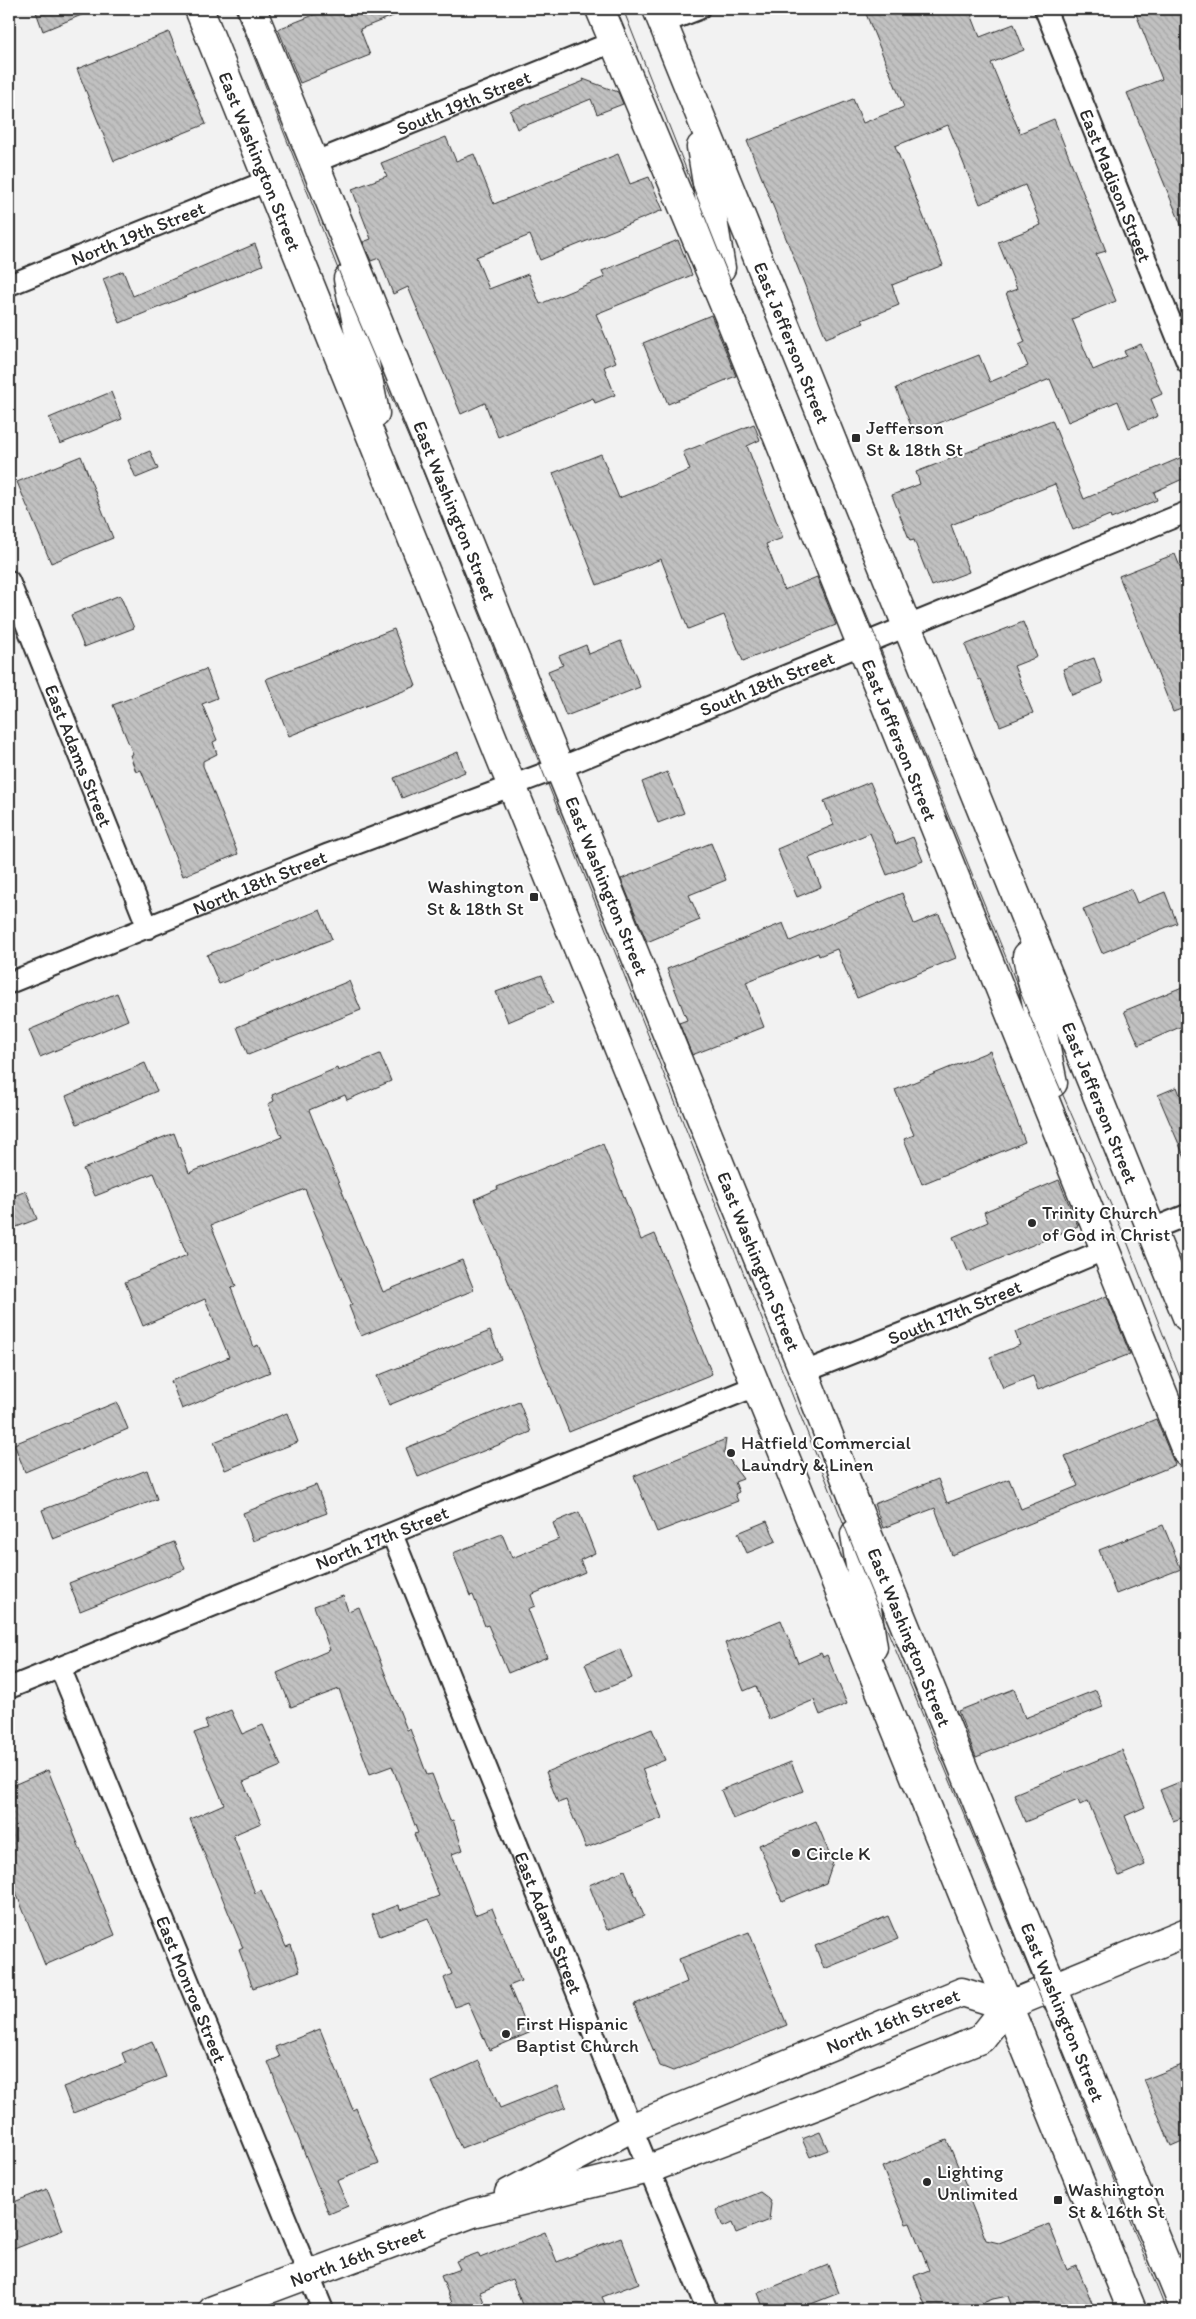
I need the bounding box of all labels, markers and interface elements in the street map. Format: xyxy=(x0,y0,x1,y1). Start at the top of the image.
street label: South 19th Street xyxy=(393,65,534,140)
street label: East Washington Street xyxy=(213,68,306,254)
street label: East Madison Street xyxy=(1074,106,1157,265)
street label: North 19th Street xyxy=(68,196,208,271)
street label: East Jefferson Street xyxy=(749,259,835,427)
place label: Jefferson St & 18th St xyxy=(866,416,963,461)
street label: East Washington Street xyxy=(408,418,501,604)
marker: Jefferson St & 18th St xyxy=(850,432,862,444)
street label: South 18th Street xyxy=(696,646,838,721)
street label: East Jefferson Street xyxy=(856,656,942,824)
street label: East Adams Street xyxy=(40,681,117,830)
street label: East Washington Street xyxy=(560,793,653,979)
street label: North 18th Street xyxy=(189,845,330,920)
place label: Washington St & 18th St xyxy=(427,875,524,920)
marker: Washington St & 18th St xyxy=(528,891,540,903)
street label: East Jefferson Street xyxy=(1057,1019,1143,1187)
street label: East Washington Street xyxy=(712,1168,805,1354)
place label: Trinity Church of God in Christ xyxy=(1042,1201,1170,1246)
marker: Trinity Church of God in Christ xyxy=(1026,1217,1038,1229)
street label: South 17th Street xyxy=(884,1275,1025,1350)
place label: Hatfield Commercial Laundry & Linen xyxy=(741,1431,912,1476)
marker: Hatfield Commercial Laundry & Linen xyxy=(725,1447,737,1459)
street label: North 17th Street xyxy=(312,1501,452,1575)
street label: East Washington Street xyxy=(862,1544,956,1730)
place label: Circle K xyxy=(806,1842,871,1865)
marker: Circle K xyxy=(790,1847,802,1859)
street label: East Adams Street xyxy=(509,1848,587,1997)
street label: East Monroe Street xyxy=(151,1912,232,2066)
street label: East Washington Street xyxy=(1016,1919,1109,2105)
street label: North 16th Street xyxy=(823,1983,963,2059)
place label: First Hispanic Baptist Church xyxy=(516,2012,639,2057)
marker: First Hispanic Baptist Church xyxy=(500,2028,512,2040)
place label: Lighting Unlimited xyxy=(937,2160,1018,2205)
marker: Lighting Unlimited xyxy=(921,2176,933,2188)
place label: Washington St & 16th St xyxy=(1068,2178,1165,2223)
marker: Washington St & 16th St xyxy=(1052,2194,1064,2206)
street label: North 16th Street xyxy=(287,2221,428,2292)

